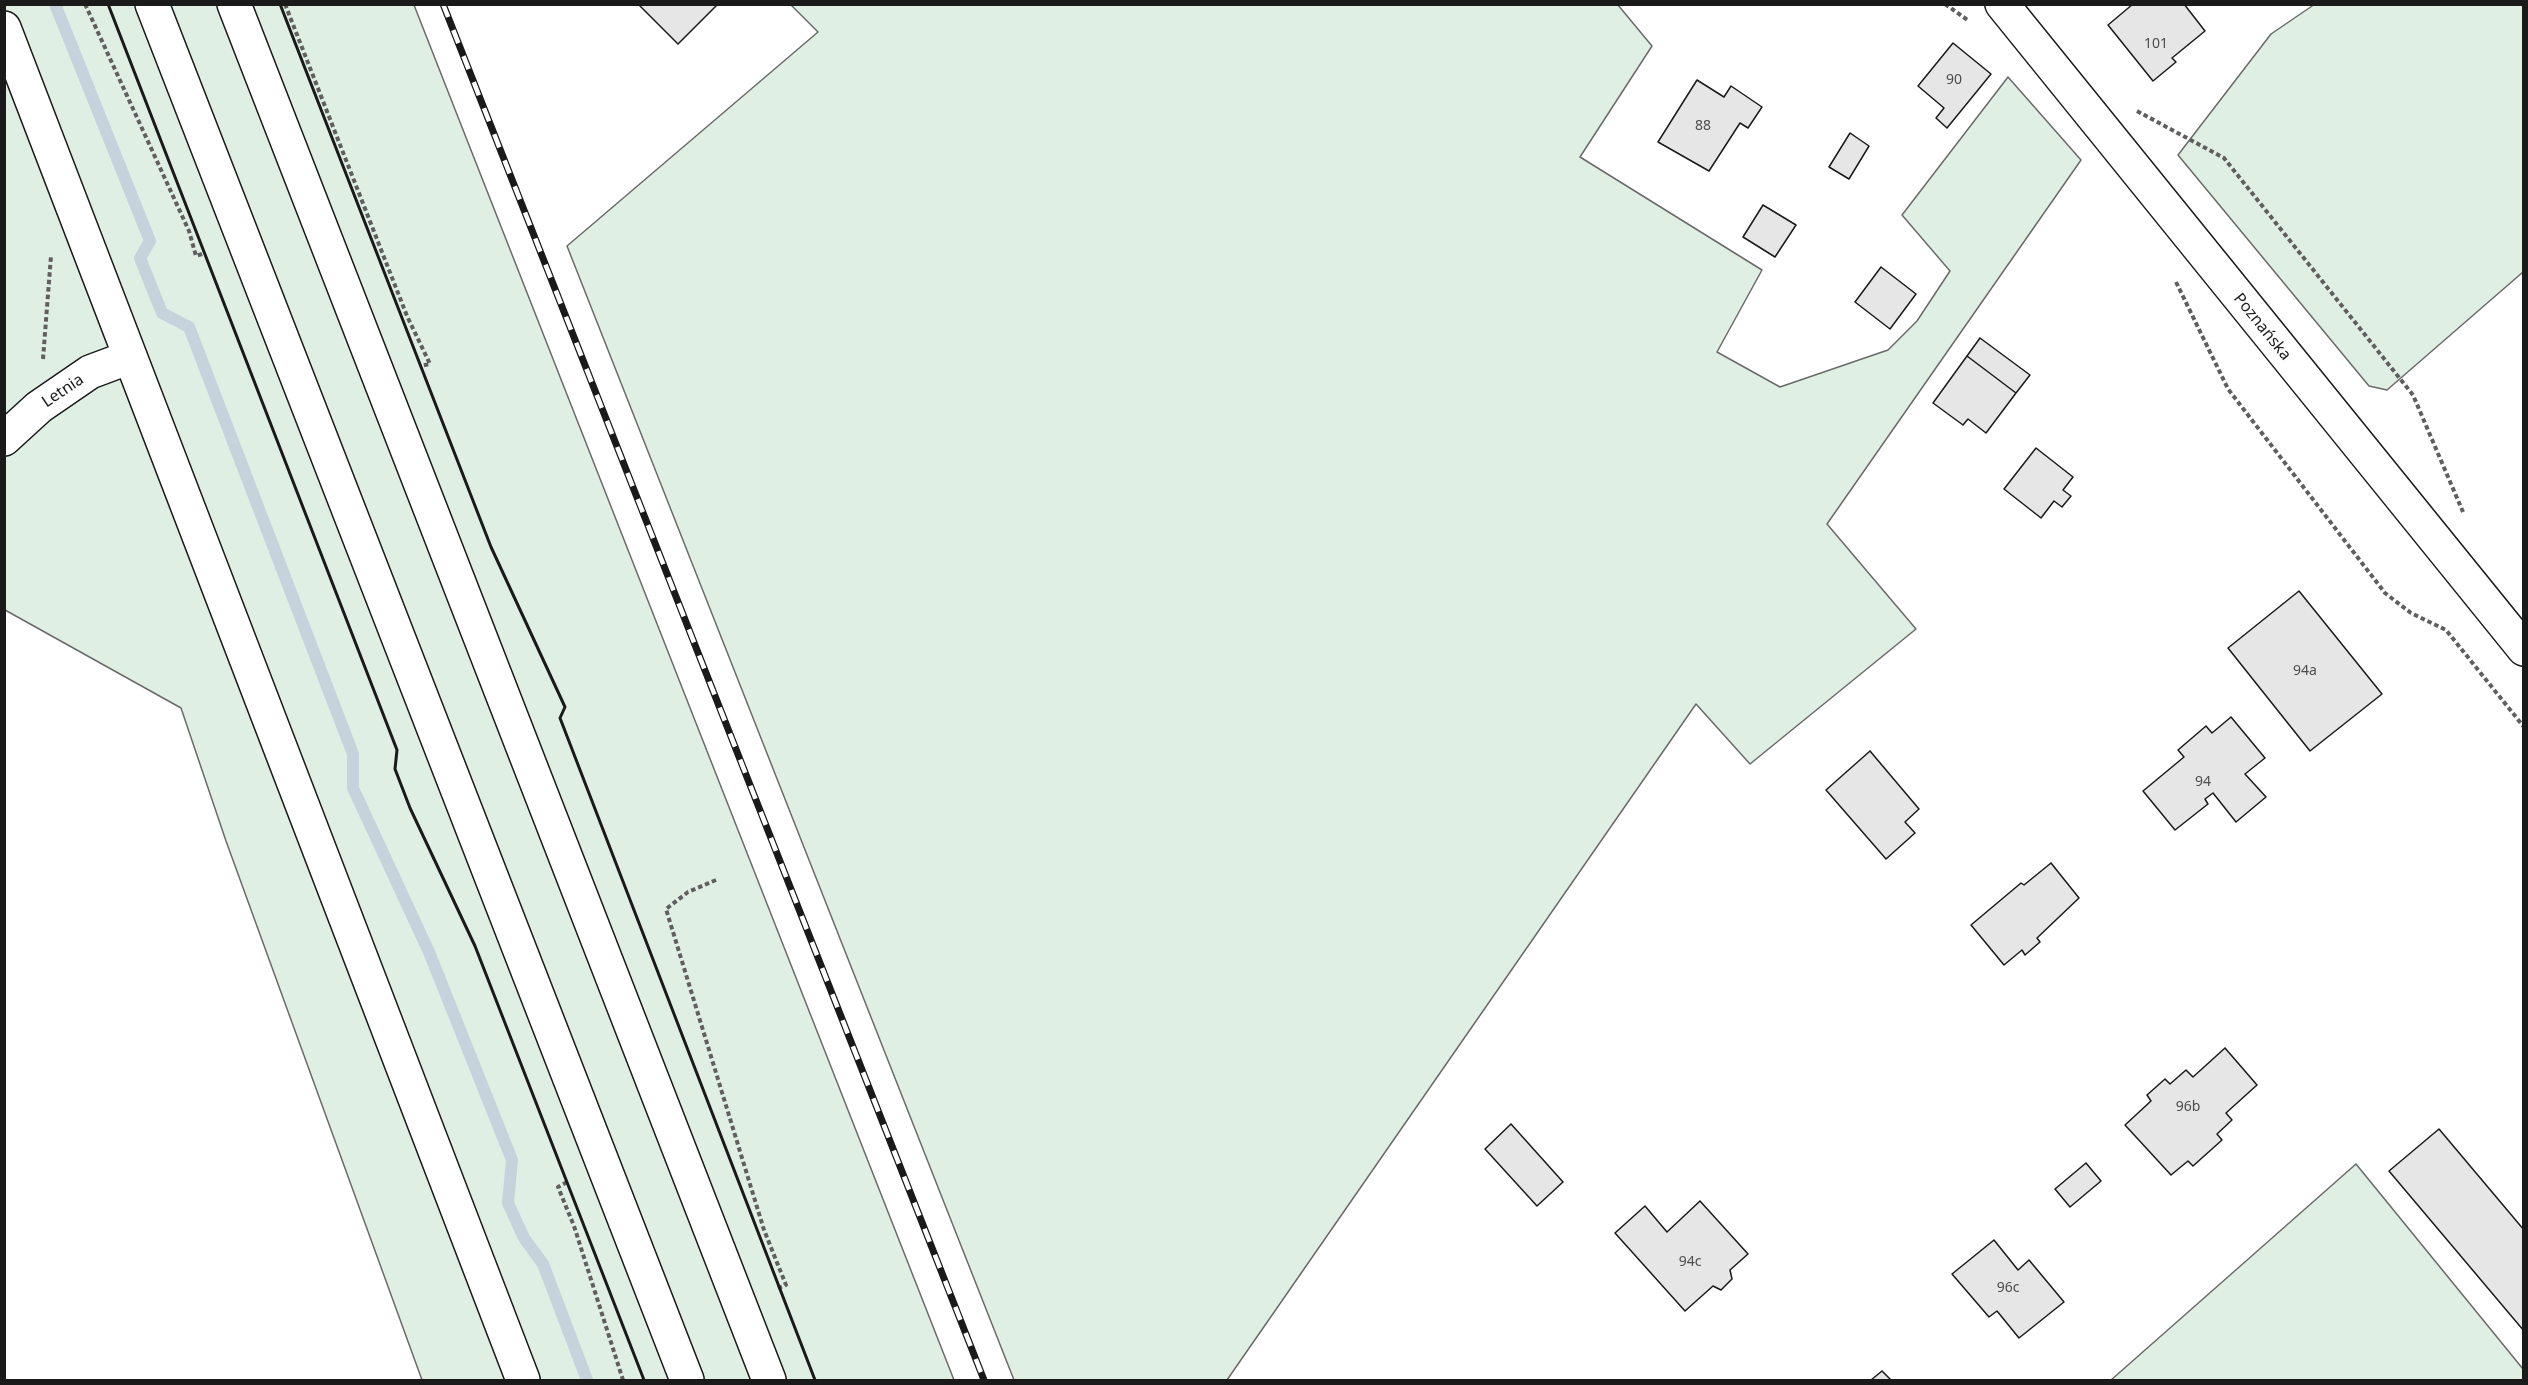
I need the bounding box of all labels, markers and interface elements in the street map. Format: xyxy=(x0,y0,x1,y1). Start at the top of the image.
house number: 101 xyxy=(2144,36,2168,52)
house number: 90 xyxy=(1946,72,1962,88)
house number: 88 xyxy=(1695,118,1711,134)
street label: Poznańska xyxy=(2229,290,2295,364)
street label: Letnia xyxy=(38,370,88,412)
house number: 94a xyxy=(2293,663,2317,679)
house number: 94 xyxy=(2195,774,2211,790)
house number: 96b xyxy=(2176,1099,2200,1115)
house number: 94c xyxy=(1679,1254,1701,1270)
house number: 96c xyxy=(1997,1280,2019,1296)

